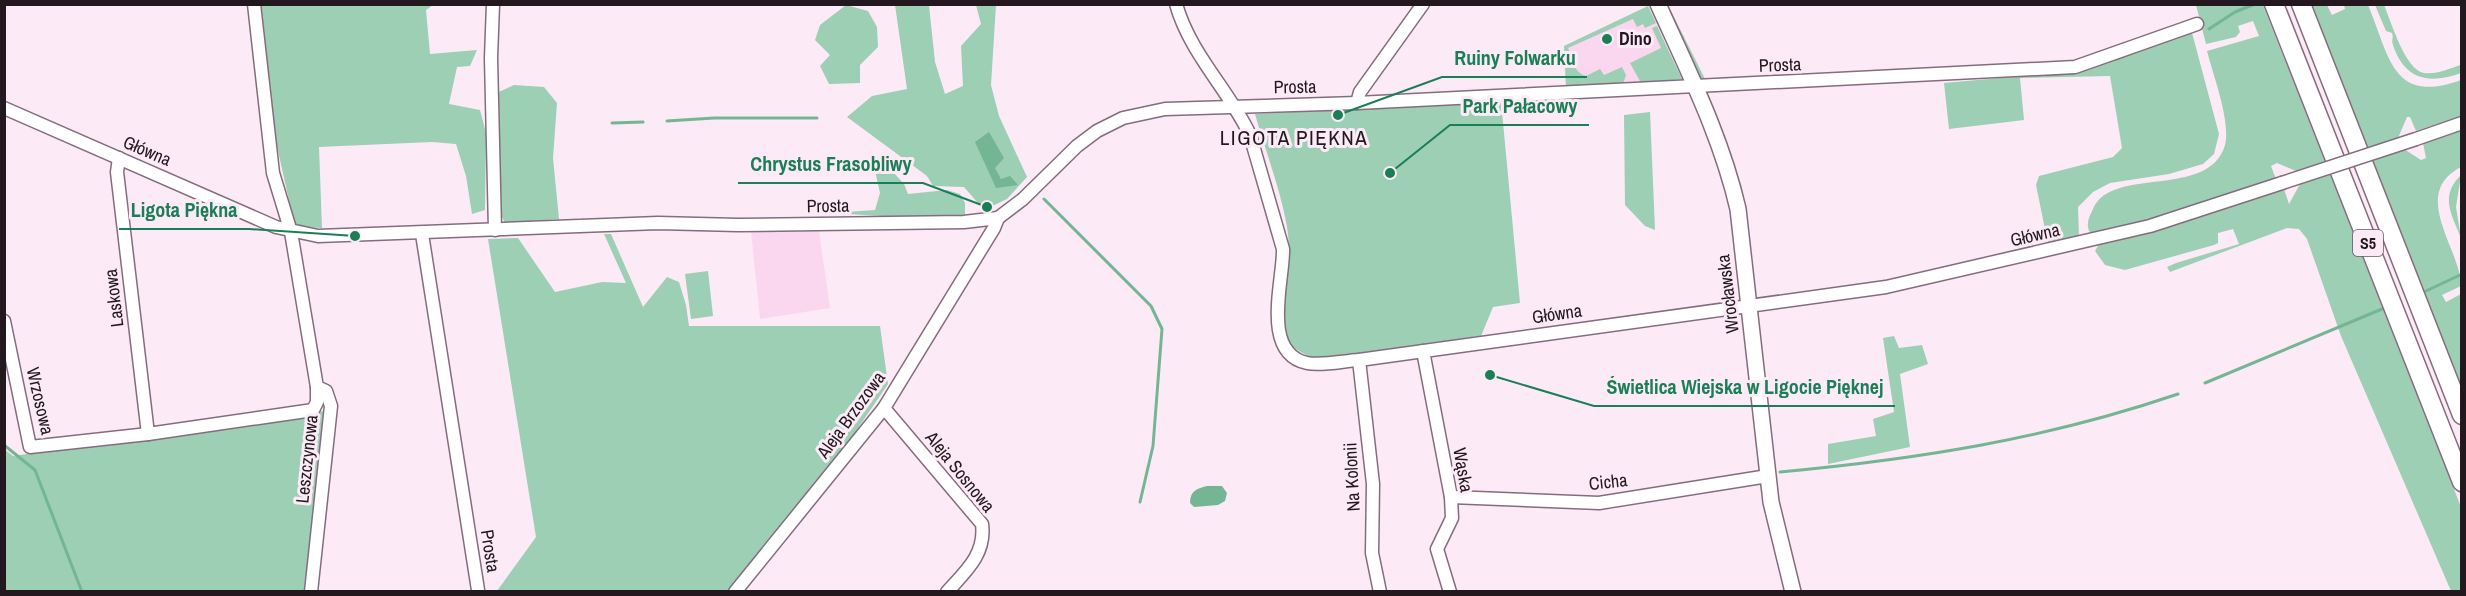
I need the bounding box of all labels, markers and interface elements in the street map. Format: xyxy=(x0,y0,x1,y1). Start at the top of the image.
place label: Dino xyxy=(1619,26,1652,51)
marker: Dino xyxy=(1600,32,1614,46)
callout: Ruiny Folwarku xyxy=(1442,39,1587,77)
text: Ruiny Folwarku xyxy=(1454,44,1576,71)
street label: Prosta xyxy=(1758,51,1802,78)
street label: Prosta xyxy=(1273,74,1317,99)
callout: Park Pałacowy xyxy=(1450,87,1589,125)
text: Park Pałacowy xyxy=(1463,92,1578,119)
district label: LIGOTA PIĘKNA xyxy=(1220,123,1368,152)
street label: Główna xyxy=(119,129,175,172)
callout: Chrystus Frasobliwy xyxy=(738,145,923,183)
text: Chrystus Frasobliwy xyxy=(750,150,913,177)
callout: Ligota Piękna xyxy=(119,191,249,229)
street label: Prosta xyxy=(806,193,850,218)
text: Ligota Piękna xyxy=(131,196,237,223)
street label: Główna xyxy=(2008,217,2062,252)
road number: S5 xyxy=(2353,230,2383,256)
street label: Wrocławska xyxy=(1710,253,1745,335)
street label: Laskowa xyxy=(98,268,129,328)
street label: Główna xyxy=(1530,298,1583,329)
street label: Wrzosowa xyxy=(21,365,60,437)
street label: Aleja Brzozowa xyxy=(810,366,891,464)
callout: Świetlica Wiejska w Ligocie Pięknej xyxy=(1594,368,1895,406)
text: Świetlica Wiejska w Ligocie Pięknej xyxy=(1607,373,1884,400)
street label: Leszczynowa xyxy=(289,414,324,504)
street label: Aleja Sosnowa xyxy=(919,425,1001,517)
street label: Na Kolonii xyxy=(1337,442,1366,512)
street label: Wąska xyxy=(1447,446,1480,494)
street label: Cicha xyxy=(1587,467,1628,496)
street label: Prosta xyxy=(475,528,506,574)

